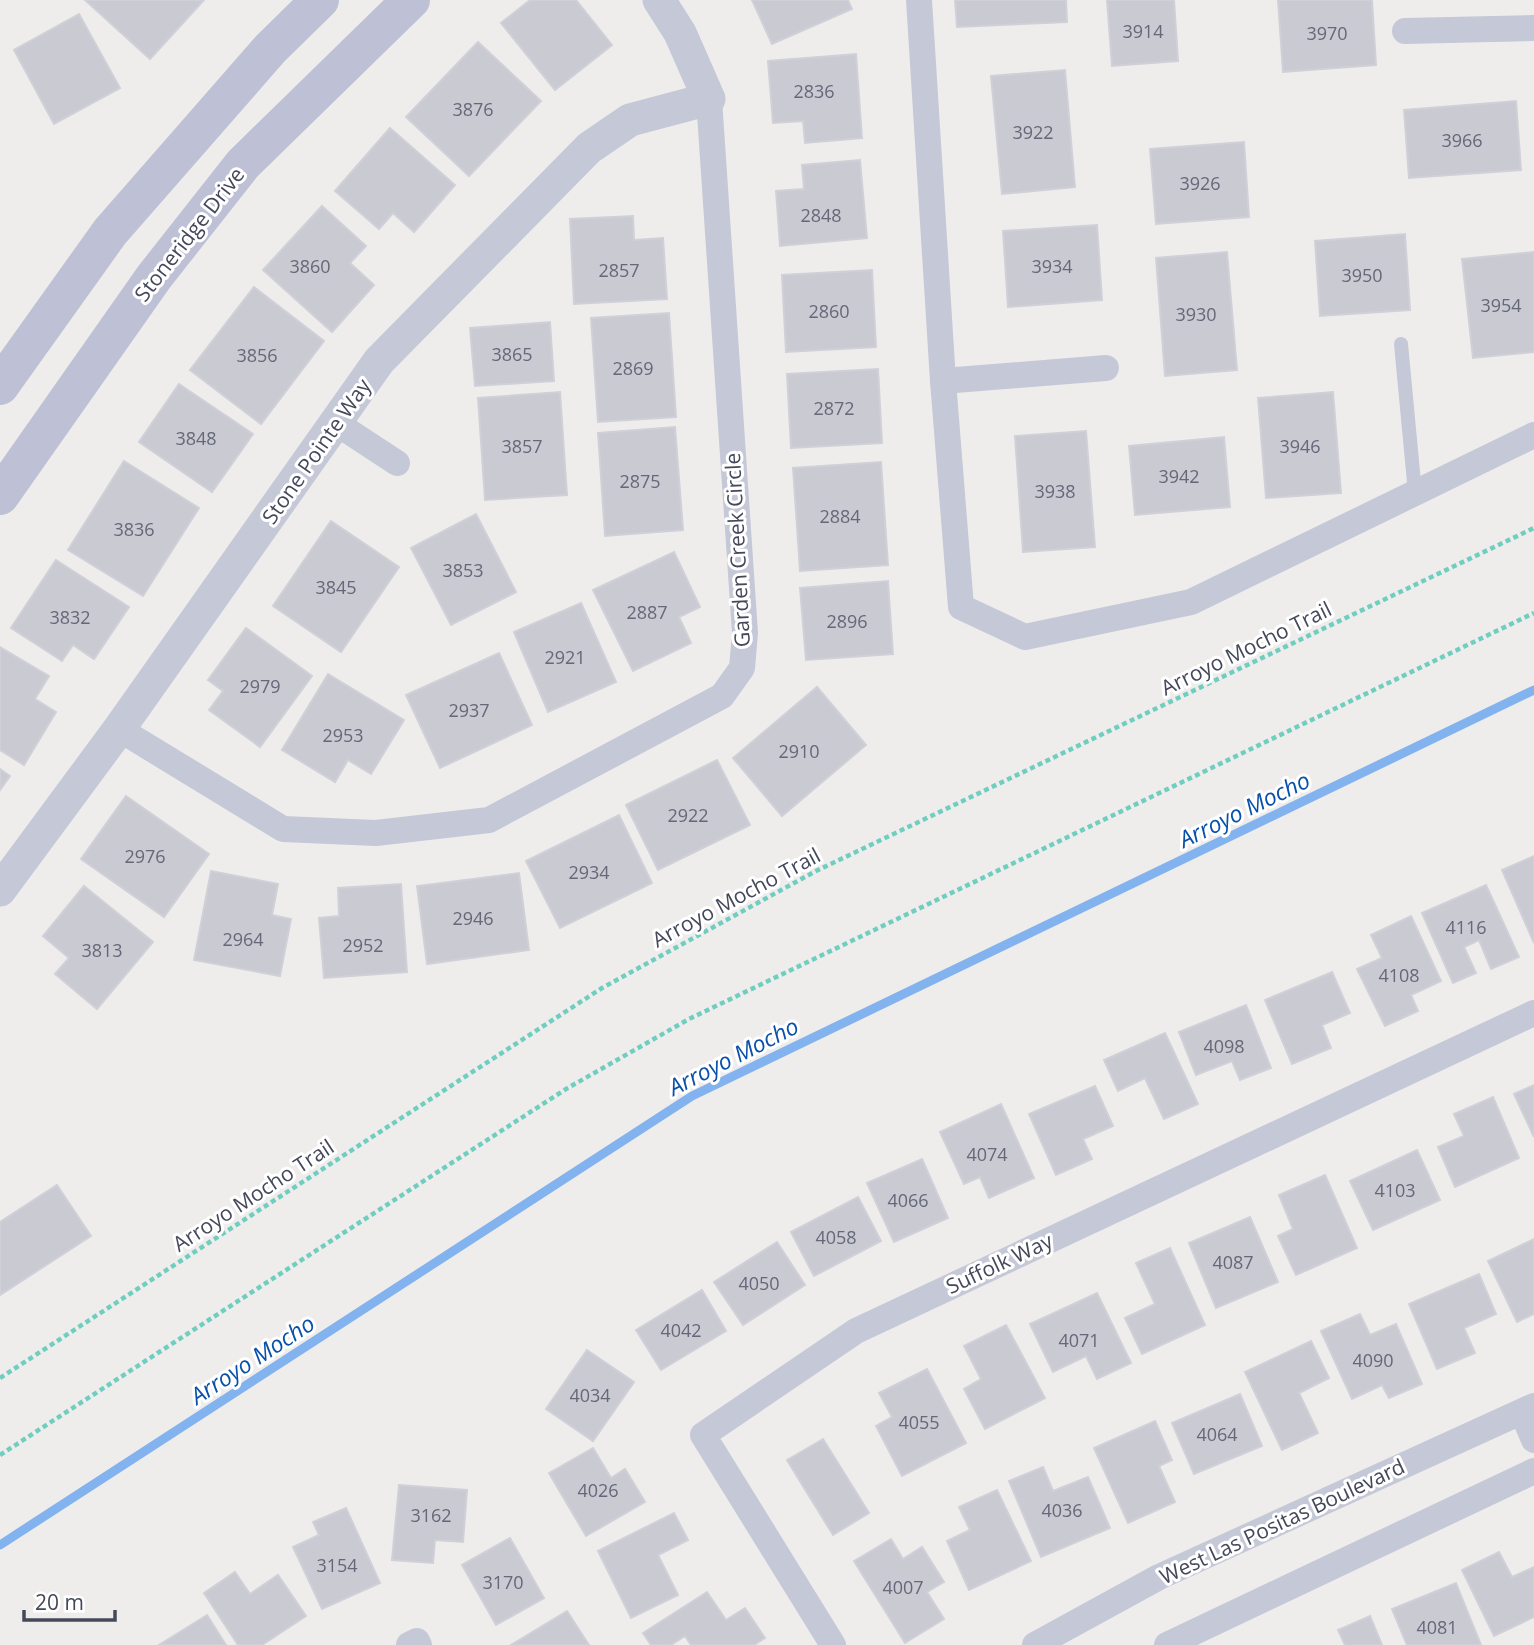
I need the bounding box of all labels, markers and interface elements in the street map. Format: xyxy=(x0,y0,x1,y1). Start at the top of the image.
house number: 3914 xyxy=(1122,19,1164,43)
house number: 3970 xyxy=(1306,21,1348,45)
house number: 2836 xyxy=(793,79,835,103)
house number: 3876 xyxy=(452,97,494,121)
house number: 3922 xyxy=(1012,120,1054,144)
house number: 3966 xyxy=(1441,128,1483,152)
street label: Stoneridge Drive xyxy=(128,161,250,307)
house number: 3926 xyxy=(1179,171,1221,195)
house number: 2848 xyxy=(800,203,842,227)
house number: 3860 xyxy=(289,254,331,278)
house number: 3934 xyxy=(1031,254,1073,278)
house number: 2857 xyxy=(598,258,640,282)
house number: 3950 xyxy=(1341,263,1383,287)
house number: 3954 xyxy=(1480,293,1522,317)
house number: 2860 xyxy=(808,299,850,323)
house number: 3930 xyxy=(1175,302,1217,326)
house number: 3865 xyxy=(491,342,533,366)
house number: 3856 xyxy=(236,343,278,367)
house number: 2869 xyxy=(612,356,654,380)
street label: Stone Pointe Way xyxy=(255,372,377,529)
house number: 2872 xyxy=(813,396,855,420)
house number: 3848 xyxy=(175,426,217,450)
house number: 3857 xyxy=(501,434,543,458)
house number: 3946 xyxy=(1279,434,1321,458)
street label: Garden Creek Circle xyxy=(718,452,756,648)
house number: 3942 xyxy=(1158,464,1200,488)
house number: 2875 xyxy=(619,469,661,493)
house number: 3938 xyxy=(1034,479,1076,503)
house number: 2884 xyxy=(819,504,861,528)
house number: 3836 xyxy=(113,517,155,541)
house number: 3853 xyxy=(442,558,484,582)
house number: 3845 xyxy=(315,575,357,599)
street label: Arroyo Mocho Trail xyxy=(1156,595,1336,701)
house number: 2887 xyxy=(626,600,668,624)
house number: 3832 xyxy=(49,605,91,629)
house number: 2896 xyxy=(826,609,868,633)
house number: 2921 xyxy=(544,645,586,669)
house number: 2979 xyxy=(239,674,281,698)
house number: 2937 xyxy=(448,698,490,722)
house number: 2953 xyxy=(322,723,364,747)
house number: 2910 xyxy=(778,739,820,763)
water label: Arroyo Mocho xyxy=(1171,763,1315,855)
house number: 2922 xyxy=(667,803,709,827)
street label: Arroyo Mocho Trail xyxy=(647,841,825,953)
house number: 2976 xyxy=(124,844,166,868)
house number: 2934 xyxy=(568,860,610,884)
house number: 2946 xyxy=(452,906,494,930)
house number: 4116 xyxy=(1445,915,1487,939)
house number: 2964 xyxy=(222,927,264,951)
house number: 2952 xyxy=(342,933,384,957)
house number: 3813 xyxy=(81,938,123,962)
house number: 4108 xyxy=(1378,963,1420,987)
water label: Arroyo Mocho xyxy=(661,1009,804,1103)
house number: 4098 xyxy=(1203,1034,1245,1058)
street label: Arroyo Mocho Trail xyxy=(167,1132,339,1258)
house number: 4074 xyxy=(966,1142,1008,1166)
house number: 4103 xyxy=(1374,1178,1416,1202)
house number: 4066 xyxy=(887,1188,929,1212)
house number: 4058 xyxy=(815,1225,857,1249)
street label: Suffolk Way xyxy=(941,1226,1057,1300)
house number: 4087 xyxy=(1212,1250,1254,1274)
house number: 4050 xyxy=(738,1271,780,1295)
water label: Arroyo Mocho xyxy=(182,1307,320,1412)
house number: 4042 xyxy=(660,1318,702,1342)
house number: 4071 xyxy=(1058,1328,1100,1352)
house number: 4090 xyxy=(1352,1348,1394,1372)
house number: 4034 xyxy=(569,1383,611,1407)
house number: 4055 xyxy=(898,1410,940,1434)
house number: 4064 xyxy=(1196,1422,1238,1446)
street label: West Las Positas Boulevard xyxy=(1155,1452,1409,1590)
house number: 4026 xyxy=(577,1478,619,1502)
house number: 4036 xyxy=(1041,1498,1083,1522)
house number: 3162 xyxy=(410,1503,452,1527)
house number: 3154 xyxy=(316,1553,358,1577)
house number: 3170 xyxy=(482,1570,524,1594)
house number: 4007 xyxy=(882,1575,924,1599)
scale bar xyxy=(24,1578,116,1622)
text: 20 m xyxy=(35,1588,84,1616)
house number: 4081 xyxy=(1416,1615,1458,1639)

